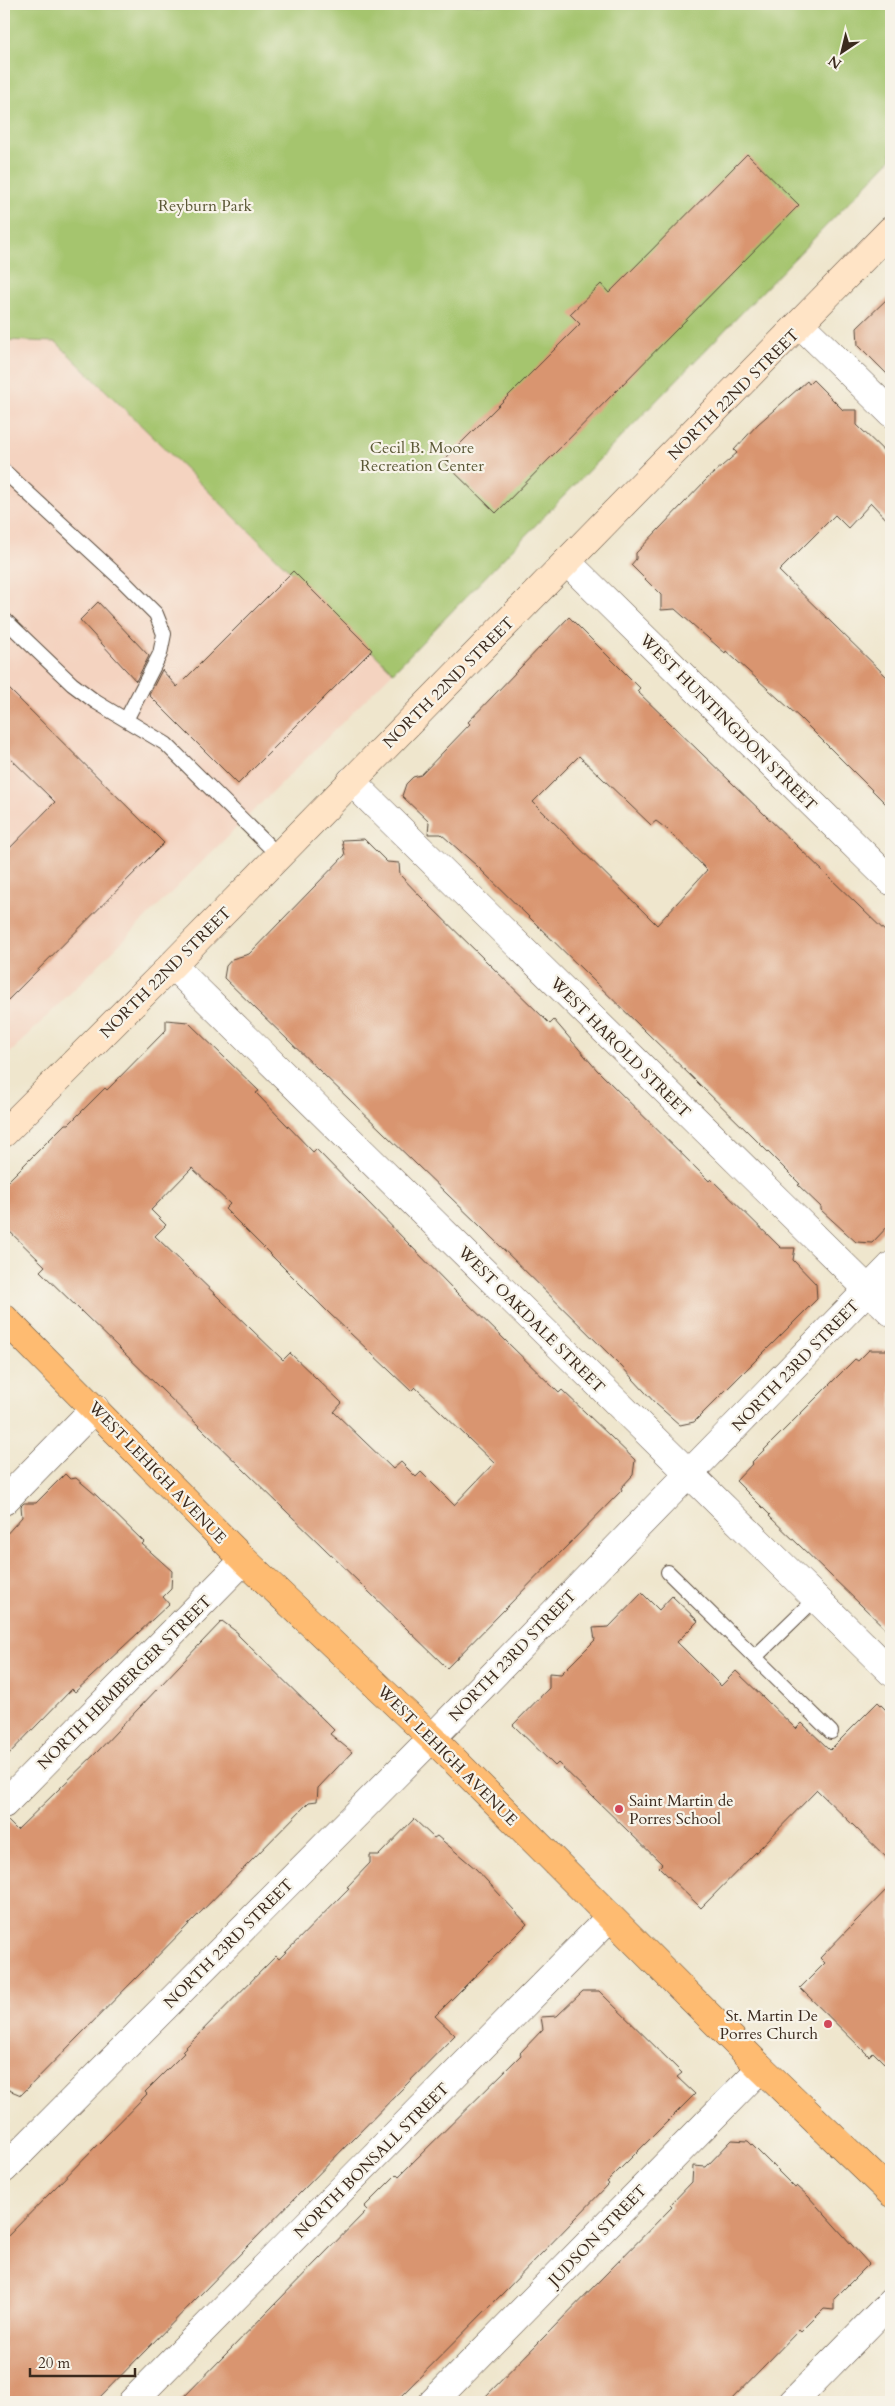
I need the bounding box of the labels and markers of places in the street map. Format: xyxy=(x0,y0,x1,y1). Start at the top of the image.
place label: Saint Martin de Porres School xyxy=(629,1790,733,1830)
marker: Saint Martin de Porres School xyxy=(613,1803,625,1815)
place label: St. Martin De Porres Church xyxy=(720,2005,818,2045)
marker: St. Martin De Porres Church xyxy=(822,2018,834,2030)

